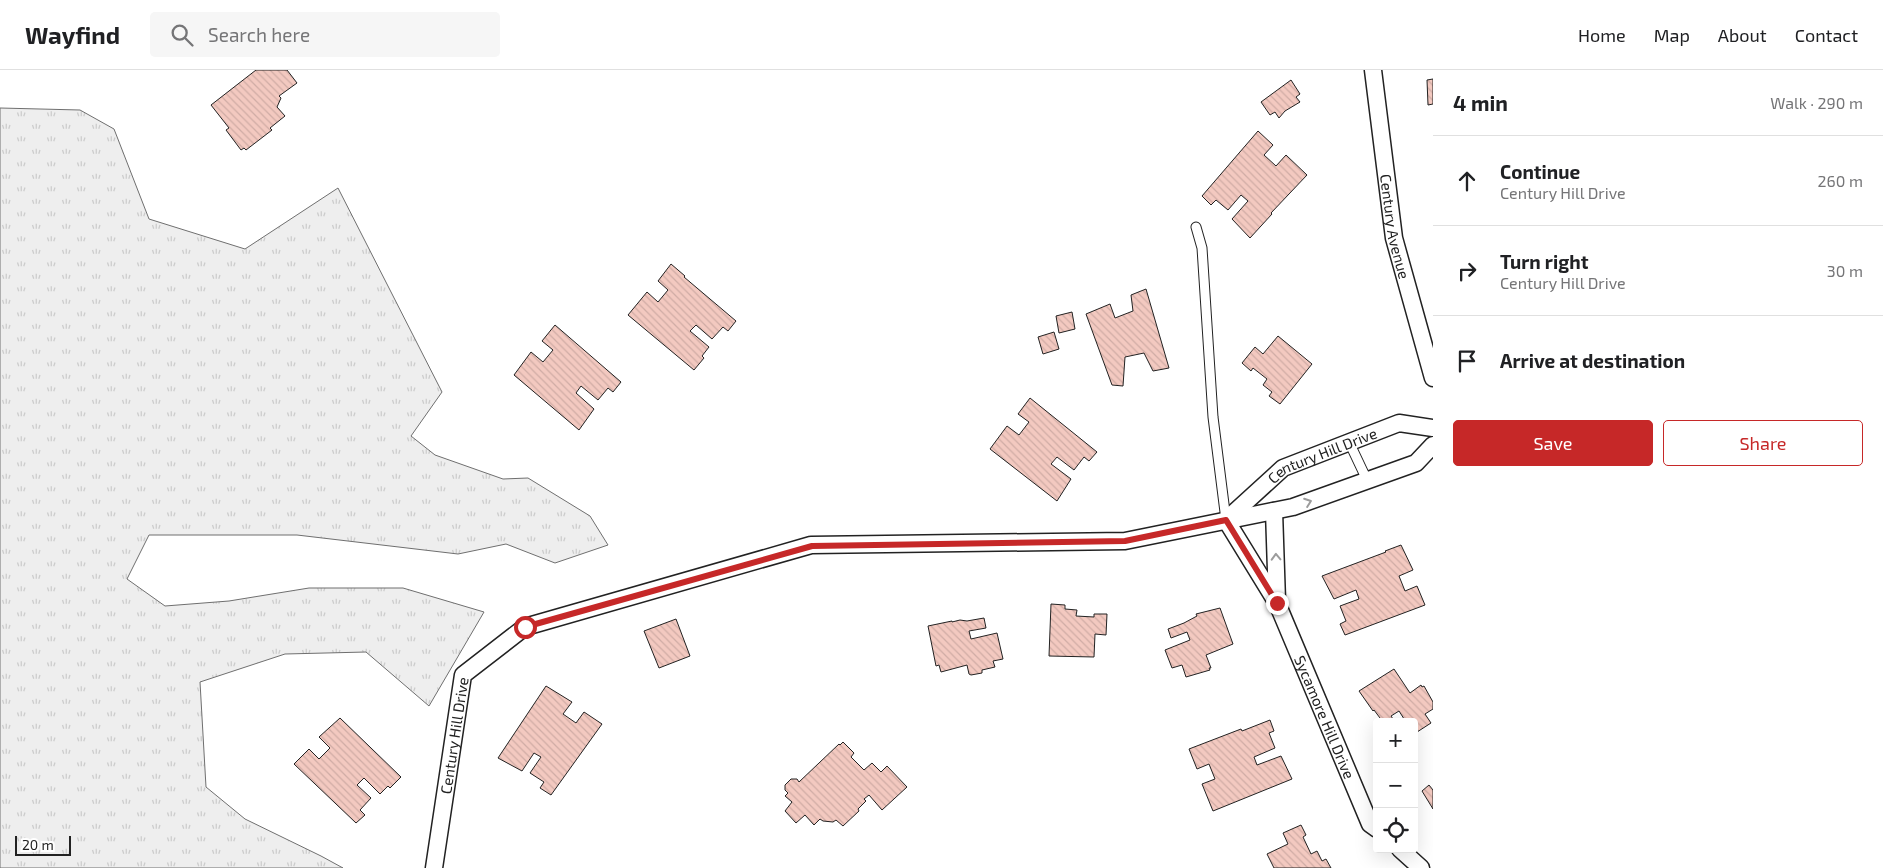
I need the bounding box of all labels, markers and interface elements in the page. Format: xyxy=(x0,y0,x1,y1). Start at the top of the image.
search box xyxy=(150,12,500,57)
text: Wayfind xyxy=(25,20,120,49)
icon: search xyxy=(168,21,196,49)
text: Search here xyxy=(208,23,310,46)
text: Home xyxy=(1578,24,1626,46)
text: Map xyxy=(1654,24,1690,46)
text: About xyxy=(1718,24,1767,46)
text: Contact xyxy=(1795,24,1858,46)
text: 4 min xyxy=(1453,90,1508,115)
text: Walk · 290 m xyxy=(1770,93,1863,112)
text: Continue xyxy=(1500,160,1580,183)
icon: ahead xyxy=(1453,167,1481,195)
text: 260 m xyxy=(1818,171,1863,190)
street label: Century Avenue xyxy=(1377,173,1414,281)
text: Century Hill Drive xyxy=(1500,183,1626,202)
text: Turn right xyxy=(1500,250,1588,273)
icon: right xyxy=(1453,257,1481,285)
text: 30 m xyxy=(1827,261,1863,280)
text: Century Hill Drive xyxy=(1500,273,1626,292)
icon: arrive xyxy=(1453,347,1481,375)
text: Arrive at destination xyxy=(1500,349,1685,372)
button: Save xyxy=(1453,420,1653,466)
button: Share xyxy=(1663,420,1863,466)
street label: Century Hill Drive xyxy=(1264,424,1379,487)
one-way arrow xyxy=(1303,498,1312,508)
one-way arrow xyxy=(1270,553,1281,561)
route end xyxy=(1266,592,1289,615)
route start xyxy=(514,616,537,639)
street label: Sycamore Hill Drive xyxy=(1291,653,1359,781)
street label: Century Hill Drive xyxy=(436,676,472,795)
map controls xyxy=(1373,718,1418,853)
button: + xyxy=(1373,718,1418,763)
button: − xyxy=(1373,763,1418,808)
button: locate xyxy=(1373,808,1418,853)
scale bar xyxy=(15,833,71,856)
text: 20 m xyxy=(22,836,54,853)

